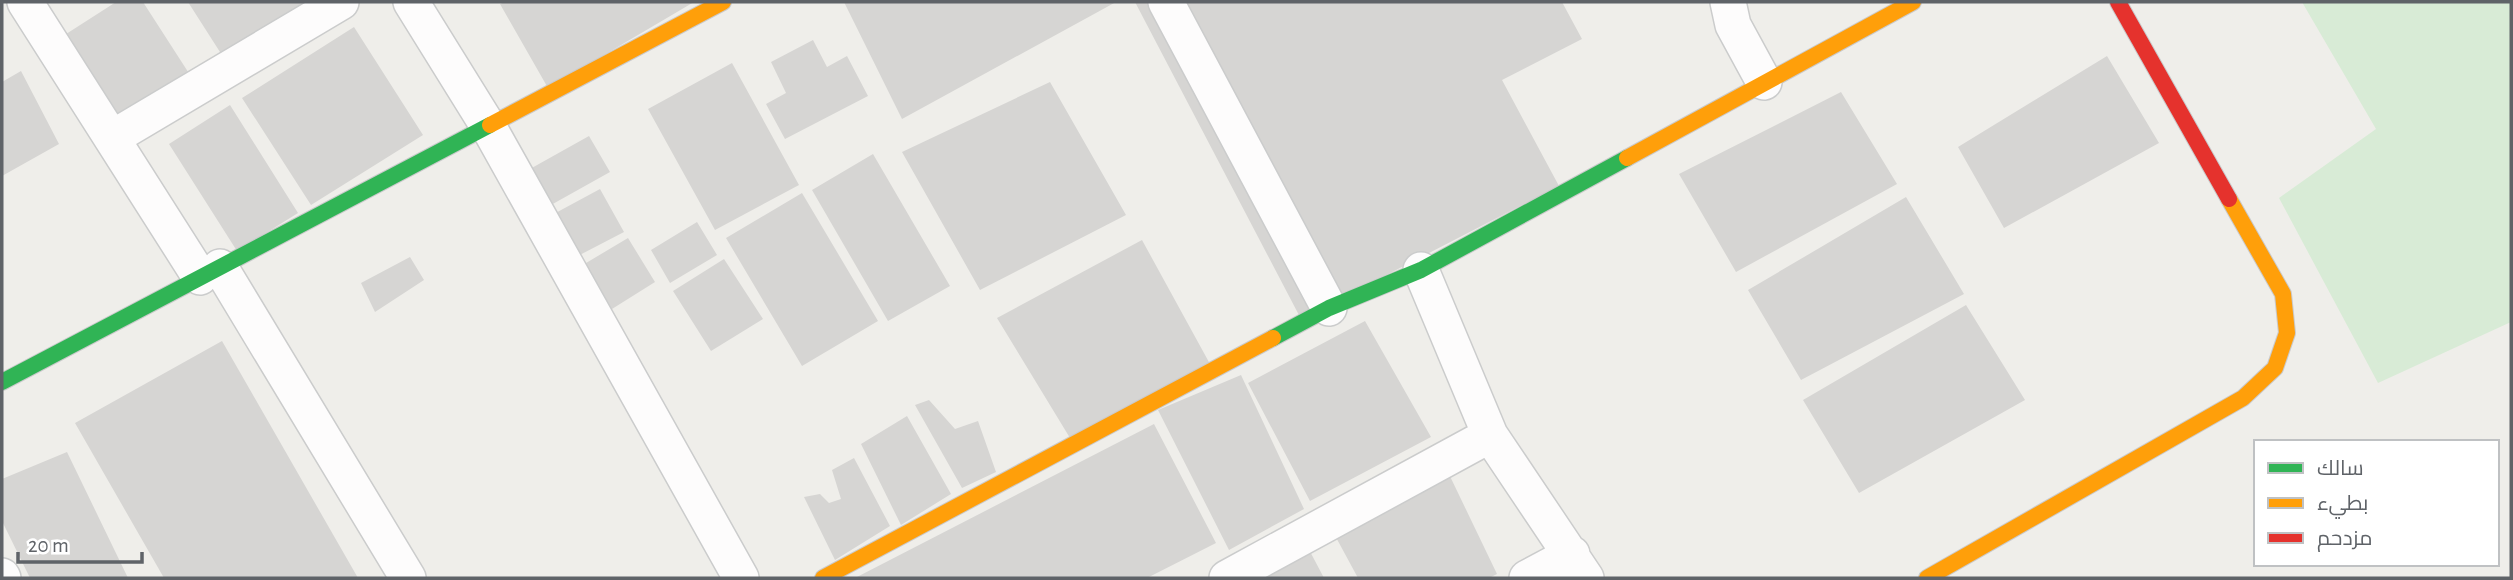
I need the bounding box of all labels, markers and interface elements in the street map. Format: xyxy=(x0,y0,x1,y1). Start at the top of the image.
legend xyxy=(2254,440,2499,566)
text: سالك xyxy=(2317,458,2364,479)
text: بطيء xyxy=(2317,493,2368,519)
scale bar xyxy=(18,520,142,564)
text: مزدحم xyxy=(2317,528,2372,552)
text: 20 m xyxy=(28,535,69,556)

